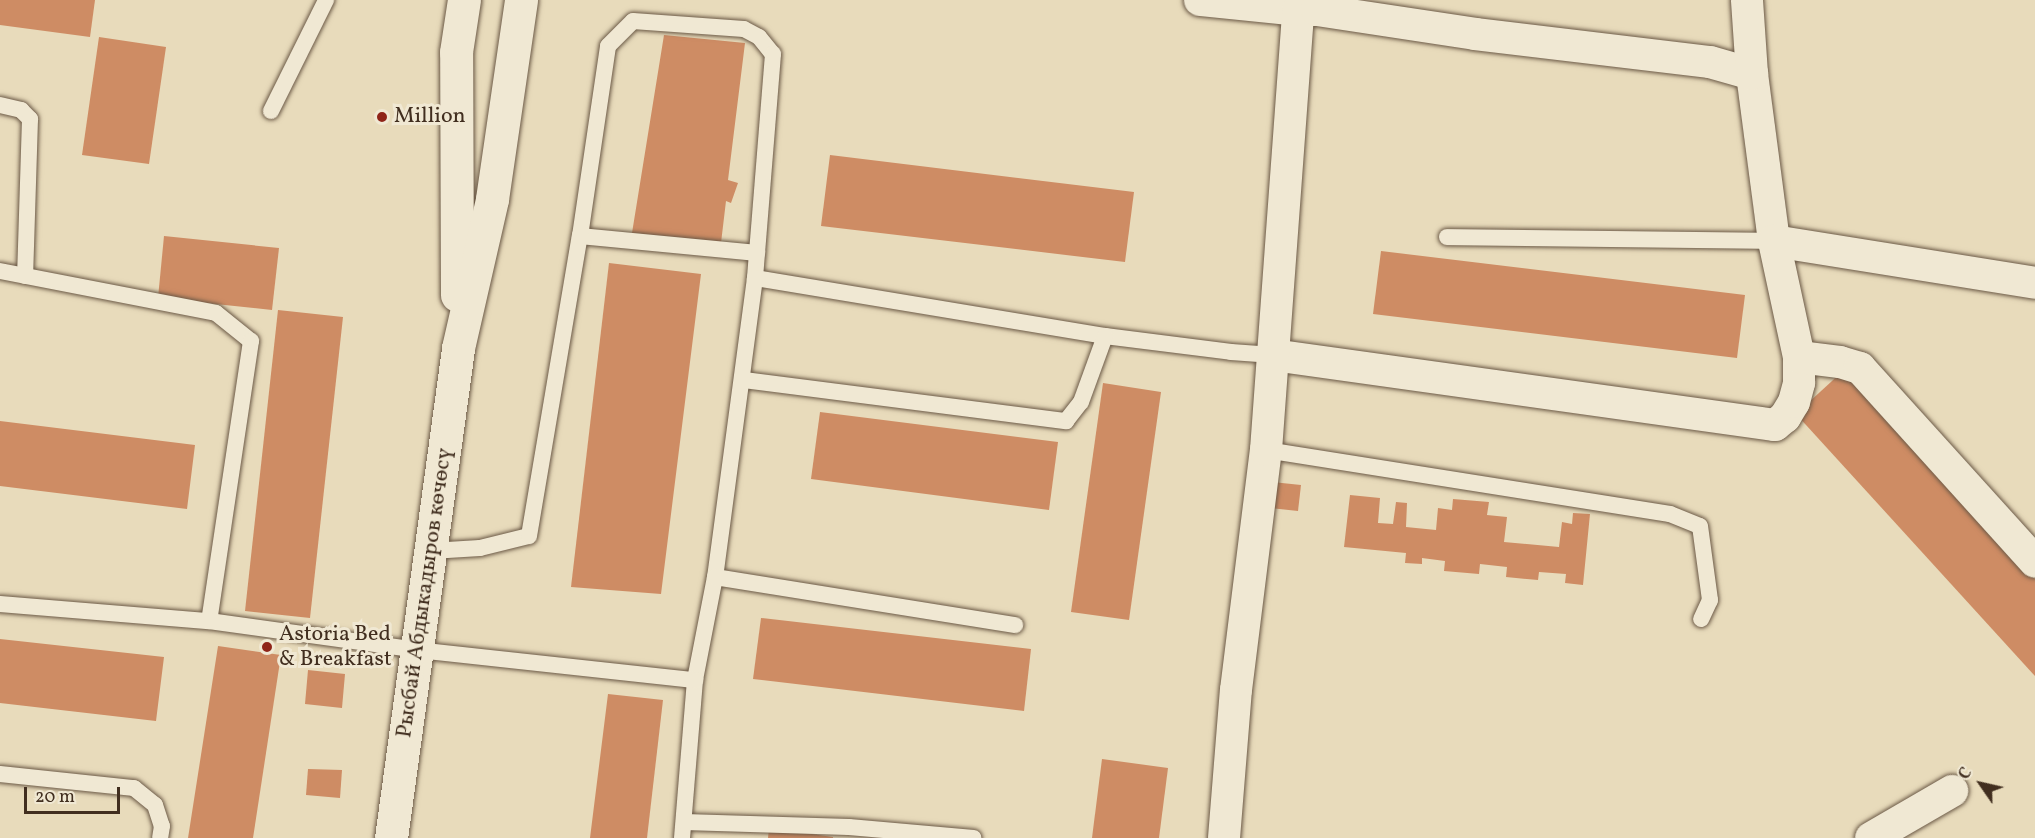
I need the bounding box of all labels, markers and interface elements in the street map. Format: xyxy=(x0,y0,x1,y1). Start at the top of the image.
place label: Million xyxy=(394,104,466,130)
marker: Million xyxy=(375,110,389,124)
street label: Рысбай Абдыкадыров көчөсү xyxy=(392,446,458,740)
place label: Astoria Bed & Breakfast xyxy=(279,621,392,672)
marker: Astoria Bed & Breakfast xyxy=(260,640,274,654)
north arrow xyxy=(1951,754,2011,814)
text: С xyxy=(1954,764,1978,784)
scale bar xyxy=(27,775,123,813)
text: 20 m xyxy=(35,785,75,810)

